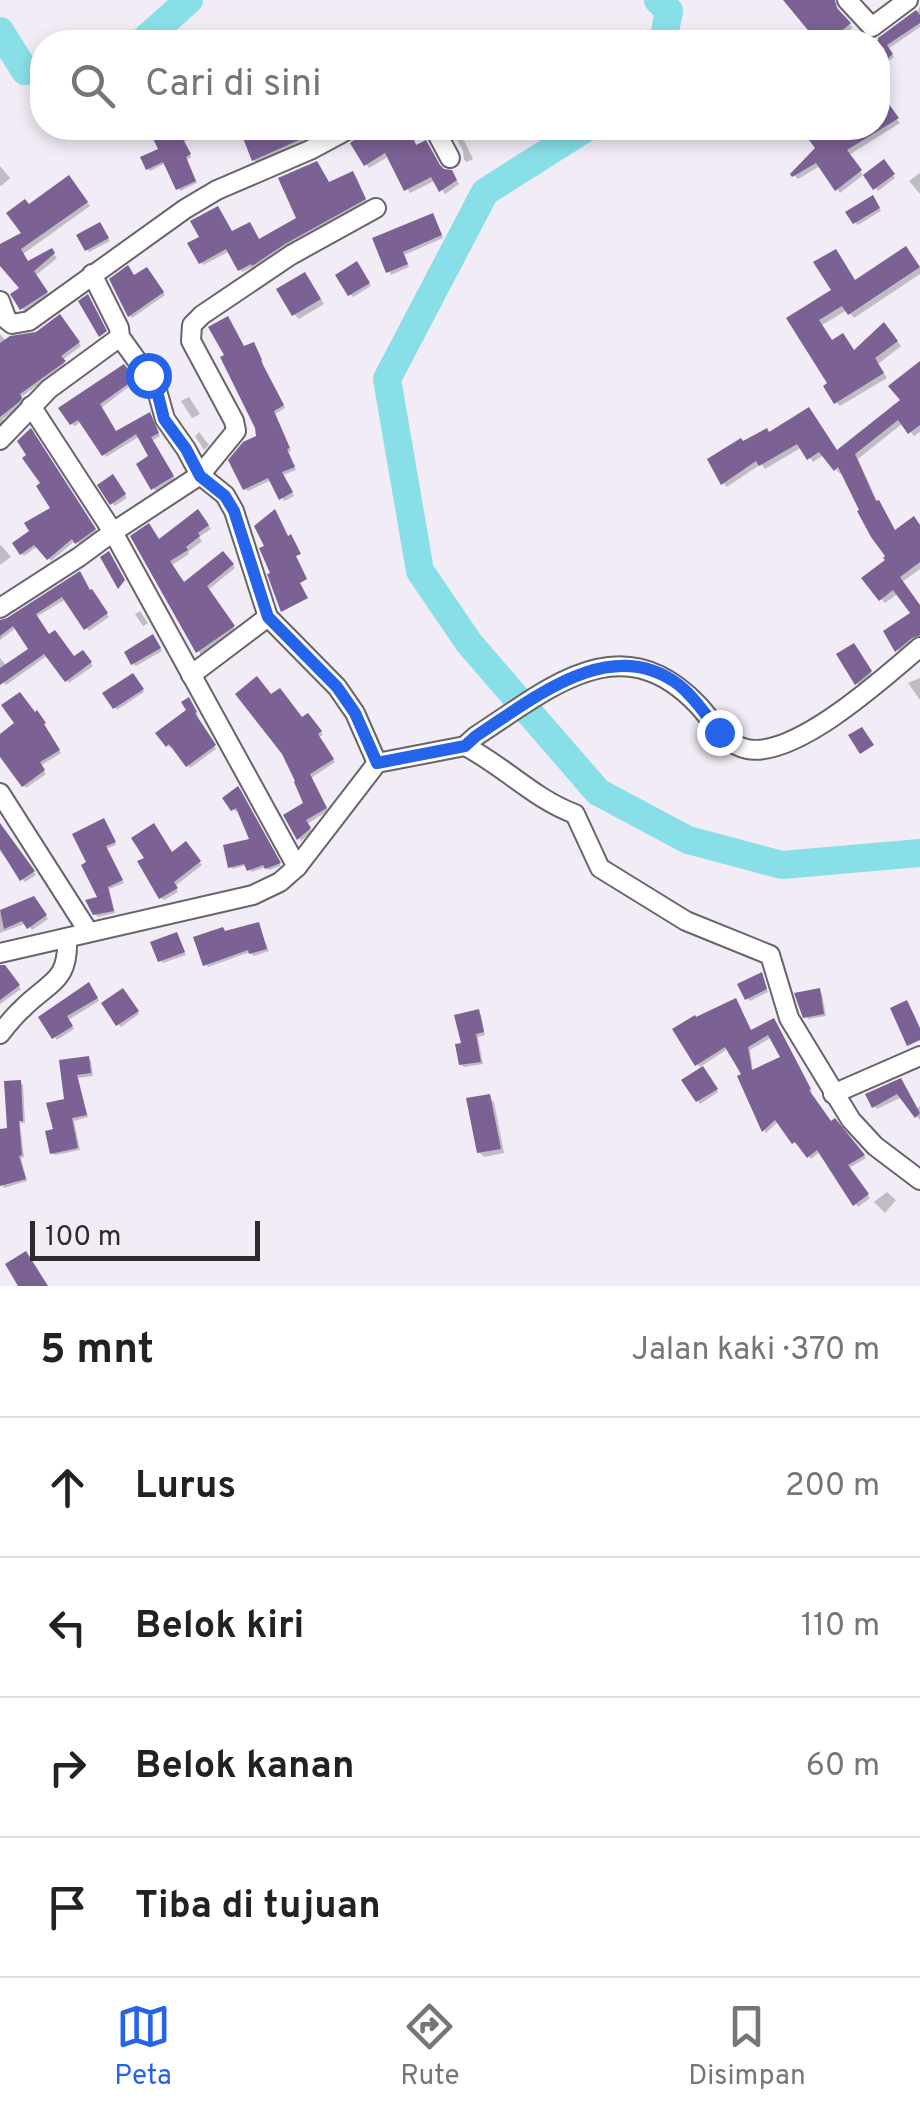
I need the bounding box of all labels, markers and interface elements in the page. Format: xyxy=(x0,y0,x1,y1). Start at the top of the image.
search box xyxy=(30,30,890,140)
icon: search xyxy=(65,58,120,113)
text: Cari di sini xyxy=(145,61,322,110)
route start xyxy=(126,353,172,399)
route end xyxy=(697,710,743,756)
scale bar xyxy=(30,1216,260,1260)
text: 100 m xyxy=(45,1220,121,1256)
text: 5 mnt xyxy=(40,1325,154,1378)
text: Jalan kaki · 370 m xyxy=(631,1331,880,1371)
icon: ahead xyxy=(40,1460,95,1515)
text: Lurus xyxy=(135,1463,236,1512)
text: 200 m xyxy=(785,1467,880,1507)
icon: left xyxy=(40,1600,95,1655)
text: Belok kiri xyxy=(135,1603,304,1652)
text: 110 m xyxy=(801,1607,880,1647)
icon: right xyxy=(40,1740,95,1795)
text: Belok kanan xyxy=(135,1743,354,1792)
text: 60 m xyxy=(806,1747,880,1787)
icon: arrive xyxy=(40,1880,95,1935)
text: Tiba di tujuan xyxy=(135,1883,381,1932)
tab: Peta xyxy=(114,1999,172,2095)
tab: Rute xyxy=(400,1999,460,2095)
tab: Disimpan xyxy=(688,1999,806,2095)

